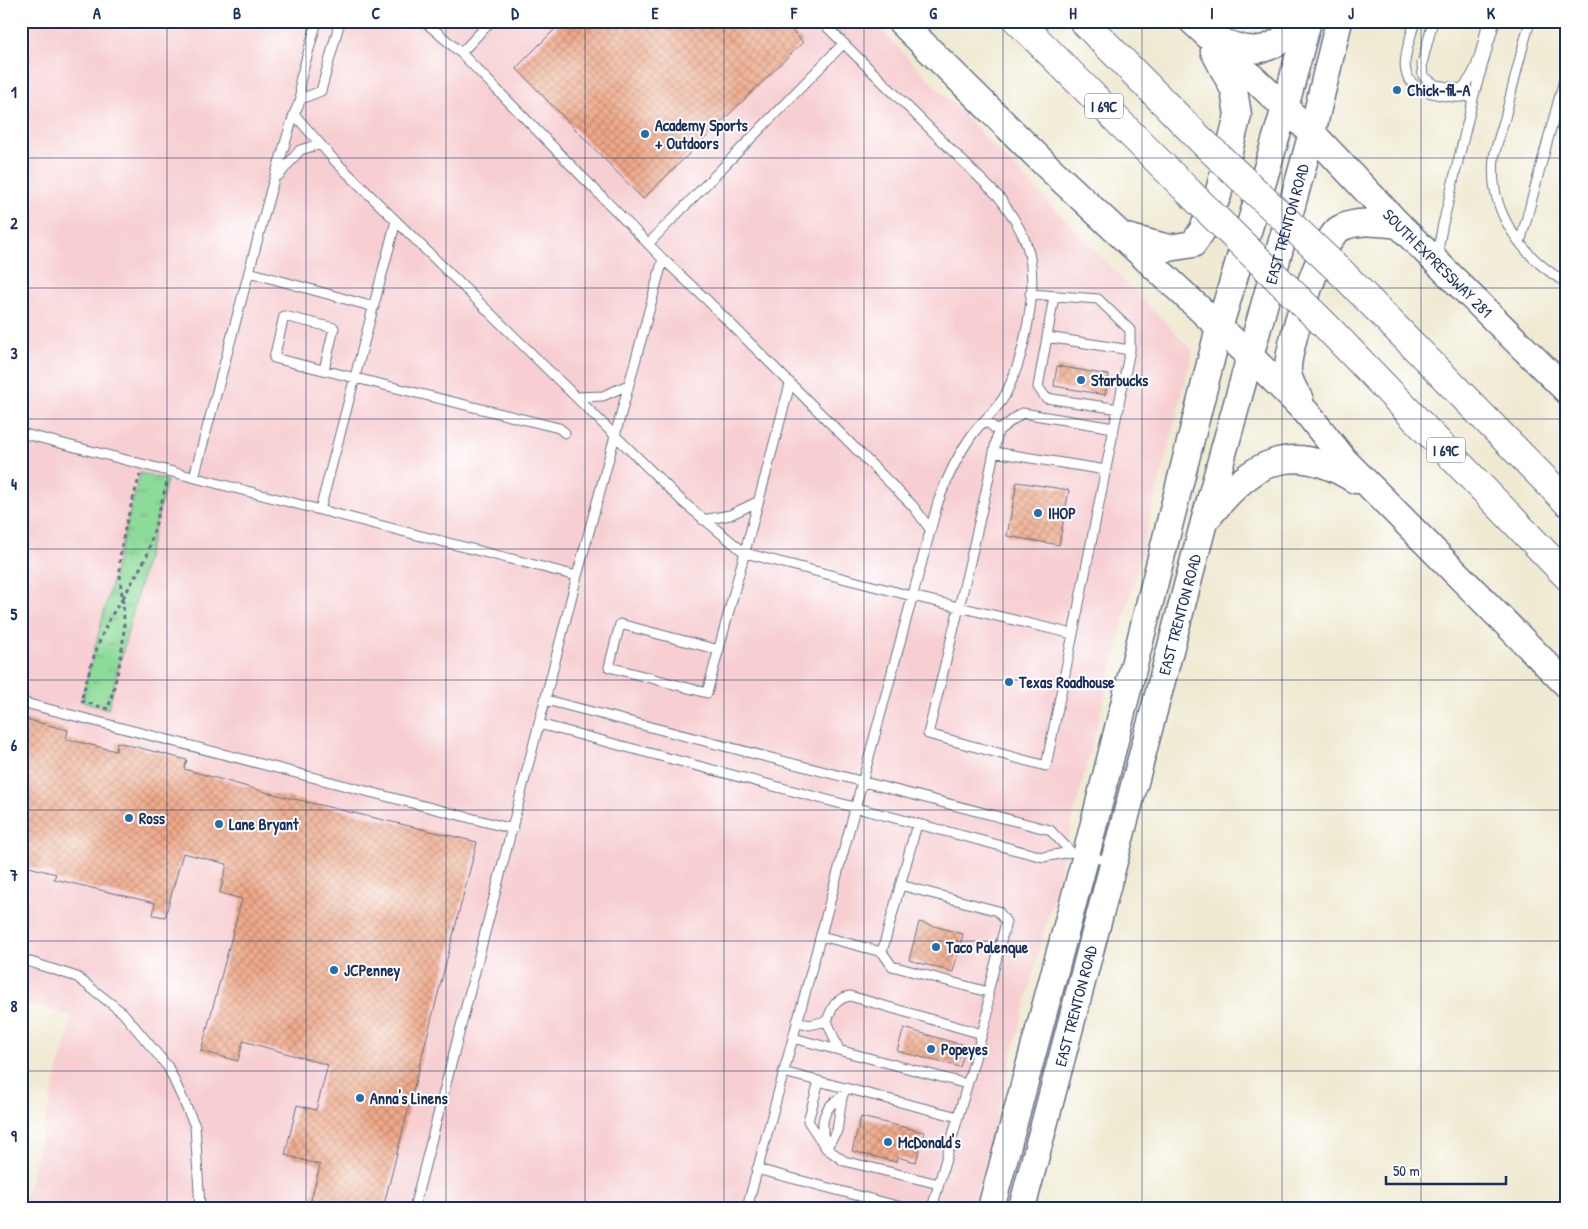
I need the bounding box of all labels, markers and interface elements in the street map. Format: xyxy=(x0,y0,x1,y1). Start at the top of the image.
text: A xyxy=(93,2,101,24)
text: B xyxy=(233,2,241,24)
text: C xyxy=(372,2,381,24)
text: D xyxy=(511,2,519,24)
text: E xyxy=(651,2,659,24)
text: F xyxy=(790,2,798,24)
text: G xyxy=(929,2,937,24)
text: H xyxy=(1069,2,1077,24)
text: I xyxy=(1210,2,1214,24)
text: J xyxy=(1348,2,1354,24)
text: K xyxy=(1487,2,1496,24)
place label: Chick-fil-A xyxy=(1407,79,1471,101)
text: 1 xyxy=(11,81,17,103)
marker: Chick-fil-A xyxy=(1391,84,1403,96)
road number: I 69C xyxy=(1085,94,1123,118)
place label: Academy Sports + Outdoors xyxy=(655,114,749,154)
marker: Academy Sports + Outdoors xyxy=(639,128,651,140)
street label: EAST TRENTON ROAD xyxy=(1260,161,1314,287)
street label: SOUTH EXPRESSWAY 281 xyxy=(1378,204,1497,322)
text: 2 xyxy=(10,212,18,234)
text: 3 xyxy=(10,342,18,364)
place label: Starbucks xyxy=(1091,369,1149,391)
marker: Starbucks xyxy=(1075,374,1087,386)
road number: I 69C xyxy=(1427,438,1465,462)
text: 4 xyxy=(11,473,17,495)
place label: IHOP xyxy=(1048,502,1076,524)
marker: IHOP xyxy=(1032,507,1044,519)
street label: EAST TRENTON ROAD xyxy=(1153,551,1206,677)
text: 5 xyxy=(11,603,18,625)
place label: Texas Roadhouse xyxy=(1018,671,1115,693)
marker: Texas Roadhouse xyxy=(1003,676,1015,688)
text: 6 xyxy=(11,734,18,756)
place label: Ross xyxy=(139,807,166,829)
marker: Ross xyxy=(123,812,135,824)
place label: Lane Bryant xyxy=(229,813,299,836)
marker: Lane Bryant xyxy=(213,818,225,830)
text: 7 xyxy=(9,864,18,886)
place label: Taco Palenque xyxy=(945,936,1029,959)
marker: Taco Palenque xyxy=(930,941,942,953)
street label: EAST TRENTON ROAD xyxy=(1049,943,1102,1069)
place label: JCPenney xyxy=(344,959,401,982)
marker: JCPenney xyxy=(328,964,340,976)
text: 8 xyxy=(11,995,18,1017)
place label: Popeyes xyxy=(941,1038,988,1061)
marker: Popeyes xyxy=(925,1043,937,1055)
place label: Anna's Linens xyxy=(370,1087,448,1109)
marker: Anna's Linens xyxy=(354,1092,366,1104)
text: 9 xyxy=(11,1125,17,1147)
place label: McDonald's xyxy=(898,1131,961,1153)
marker: McDonald's xyxy=(882,1136,894,1148)
scale bar xyxy=(1386,1154,1506,1186)
text: 50 m xyxy=(1393,1160,1420,1181)

